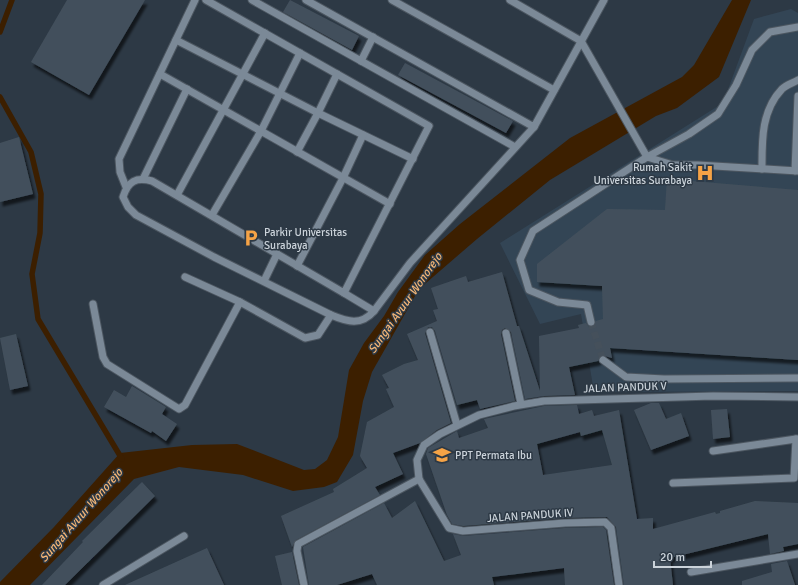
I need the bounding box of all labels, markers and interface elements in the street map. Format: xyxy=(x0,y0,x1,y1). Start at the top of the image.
place label: Rumah Sakit Universitas Surabaya xyxy=(593,161,692,187)
hospital icon: Rumah Sakit Universitas Surabaya xyxy=(695,163,715,183)
place label: Parkir Universitas Surabaya xyxy=(264,226,347,252)
parking icon: Parkir Universitas Surabaya xyxy=(241,228,261,248)
water label: Sungai Avuur Wonorejo xyxy=(365,249,446,357)
street label: JALAN PANDUK V xyxy=(583,380,668,395)
school or university icon: PPT Permata Ibu xyxy=(432,445,452,465)
place label: PPT Permata Ibu xyxy=(455,449,532,462)
water label: Sungai Avuur Wonorejo xyxy=(37,465,127,565)
street label: JALAN PANDUK IV xyxy=(486,506,574,525)
scale bar xyxy=(654,543,711,569)
text: 20 m xyxy=(660,550,685,565)

